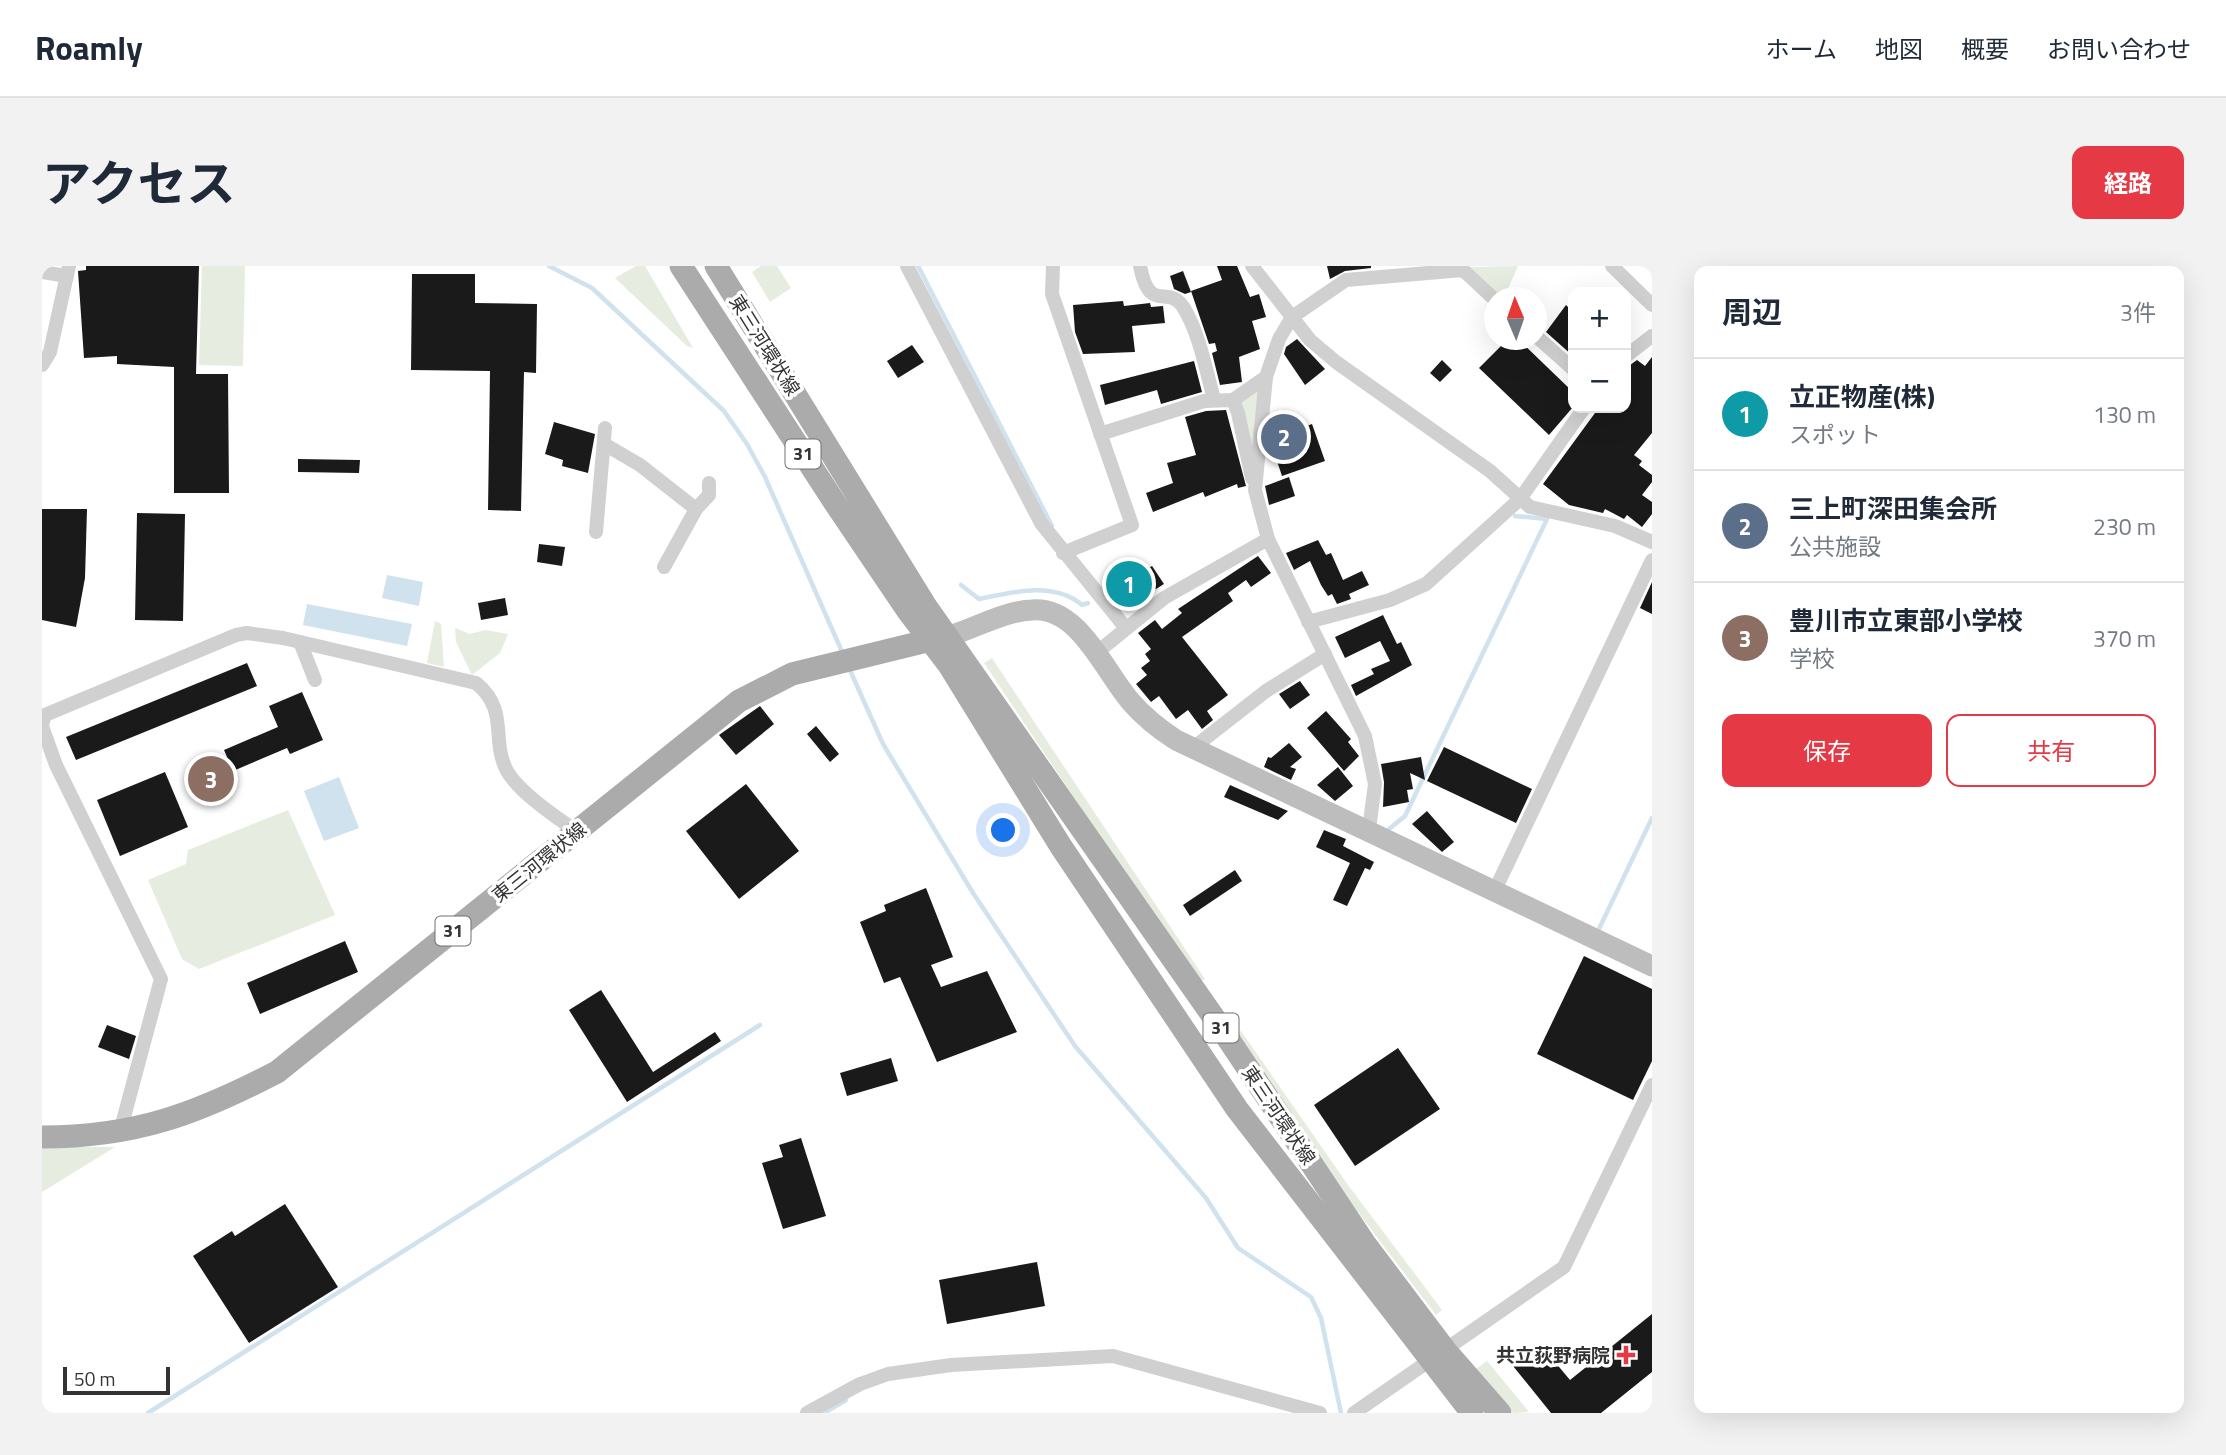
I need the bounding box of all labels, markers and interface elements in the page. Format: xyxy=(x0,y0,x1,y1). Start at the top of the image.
text: Roamly xyxy=(35,23,143,73)
text: ホーム xyxy=(1766,31,1837,67)
text: 地図 xyxy=(1875,31,1923,67)
text: 概要 xyxy=(1961,31,2009,67)
text: お問い合わせ xyxy=(2047,31,2191,67)
text: アクセス xyxy=(42,145,236,220)
button: 経路 xyxy=(2072,146,2184,219)
north arrow xyxy=(1484,287,1547,350)
map controls xyxy=(1568,287,1631,413)
button: + xyxy=(1568,287,1631,350)
street label: 東三河環状線 xyxy=(723,289,808,401)
text: 周辺 xyxy=(1722,289,1782,335)
text: 3件 xyxy=(2120,295,2156,330)
button: − xyxy=(1568,350,1631,413)
text: 立正物産(株) xyxy=(1789,377,1935,416)
text: 1 xyxy=(1739,397,1751,432)
text: 130 m xyxy=(2093,397,2156,432)
pin: 2 xyxy=(1261,411,1307,463)
text: スポット xyxy=(1789,417,1881,452)
road number: 31 xyxy=(786,440,820,468)
text: 三上町深田集会所 xyxy=(1789,489,1997,528)
text: 2 xyxy=(1739,509,1751,544)
text: 230 m xyxy=(2093,509,2156,544)
text: 公共施設 xyxy=(1789,529,1881,564)
pin: 1 xyxy=(1106,558,1152,610)
text: 豊川市立東部小学校 xyxy=(1789,601,2023,640)
text: 3 xyxy=(1739,621,1751,656)
text: 370 m xyxy=(2093,621,2156,656)
text: 学校 xyxy=(1789,641,1835,676)
button: 保存 xyxy=(1722,714,1932,787)
button: 共有 xyxy=(1946,714,2156,787)
pin: 3 xyxy=(188,753,234,805)
your location xyxy=(986,813,1020,847)
street label: 東三河環状線 xyxy=(485,814,592,909)
road number: 31 xyxy=(436,916,470,946)
road number: 31 xyxy=(1204,1014,1238,1042)
street label: 東三河環状線 xyxy=(1236,1059,1323,1170)
place label: 共立荻野病院 xyxy=(1496,1340,1610,1369)
marker: 共立荻野病院 xyxy=(1616,1345,1636,1365)
scale bar xyxy=(63,1364,170,1396)
text: 50 m xyxy=(74,1364,115,1393)

